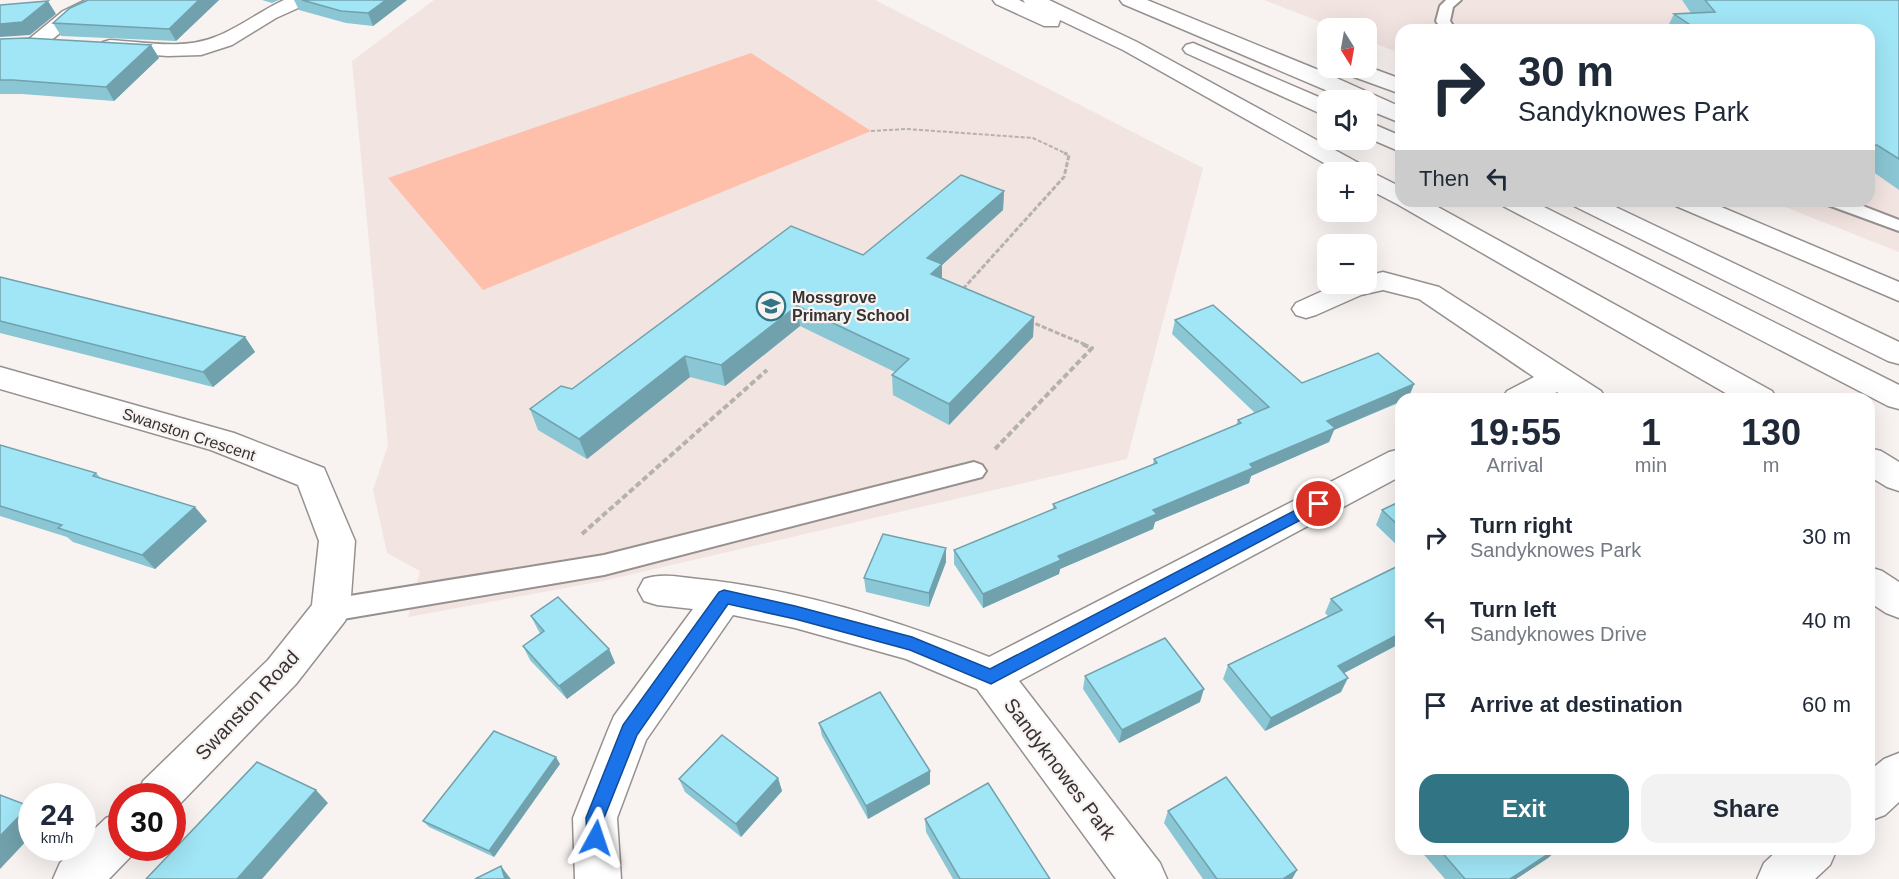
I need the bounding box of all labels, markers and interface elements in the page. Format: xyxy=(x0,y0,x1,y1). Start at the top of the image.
north arrow xyxy=(1317,18,1377,78)
map controls xyxy=(1317,18,1377,294)
icon: right xyxy=(1419,48,1497,126)
text: 30 m xyxy=(1518,48,1614,95)
button: sound xyxy=(1317,90,1377,150)
text: Sandyknowes Park xyxy=(1518,97,1749,127)
button: + xyxy=(1317,162,1377,222)
icon: left xyxy=(1481,162,1514,195)
text: Then xyxy=(1419,166,1469,191)
button: − xyxy=(1317,234,1377,294)
place label: Mossgrove Primary School xyxy=(792,289,909,324)
school or university icon: Mossgrove Primary School xyxy=(755,290,787,322)
street label: Swanston Crescent xyxy=(120,405,258,464)
text: 19:55 xyxy=(1469,412,1561,453)
text: 1 xyxy=(1641,412,1661,453)
text: 130 xyxy=(1741,412,1801,453)
text: Arrival xyxy=(1487,454,1543,476)
text: min xyxy=(1635,454,1667,476)
text: m xyxy=(1763,454,1779,476)
pin xyxy=(1293,478,1344,529)
icon: arrive xyxy=(1302,487,1335,520)
text: Turn right xyxy=(1470,513,1572,538)
icon: right xyxy=(1419,521,1452,554)
text: 30 m xyxy=(1802,524,1851,549)
text: Sandyknowes Park xyxy=(1470,539,1641,561)
text: Turn left xyxy=(1470,597,1556,622)
icon: left xyxy=(1419,605,1452,638)
text: 40 m xyxy=(1802,608,1851,633)
text: Sandyknowes Drive xyxy=(1470,623,1647,645)
street label: Swanston Road xyxy=(191,646,303,764)
icon: arrive xyxy=(1419,689,1452,722)
text: Arrive at destination xyxy=(1470,692,1683,717)
text: 60 m xyxy=(1802,692,1851,717)
street label: Sandyknowes Park xyxy=(1000,694,1121,845)
button: Exit xyxy=(1419,774,1629,843)
button: Share xyxy=(1641,774,1851,843)
speed limit sign: 30 xyxy=(108,783,186,861)
text: 24 xyxy=(40,798,74,831)
position arrow xyxy=(564,806,628,870)
text: km/h xyxy=(41,829,73,846)

